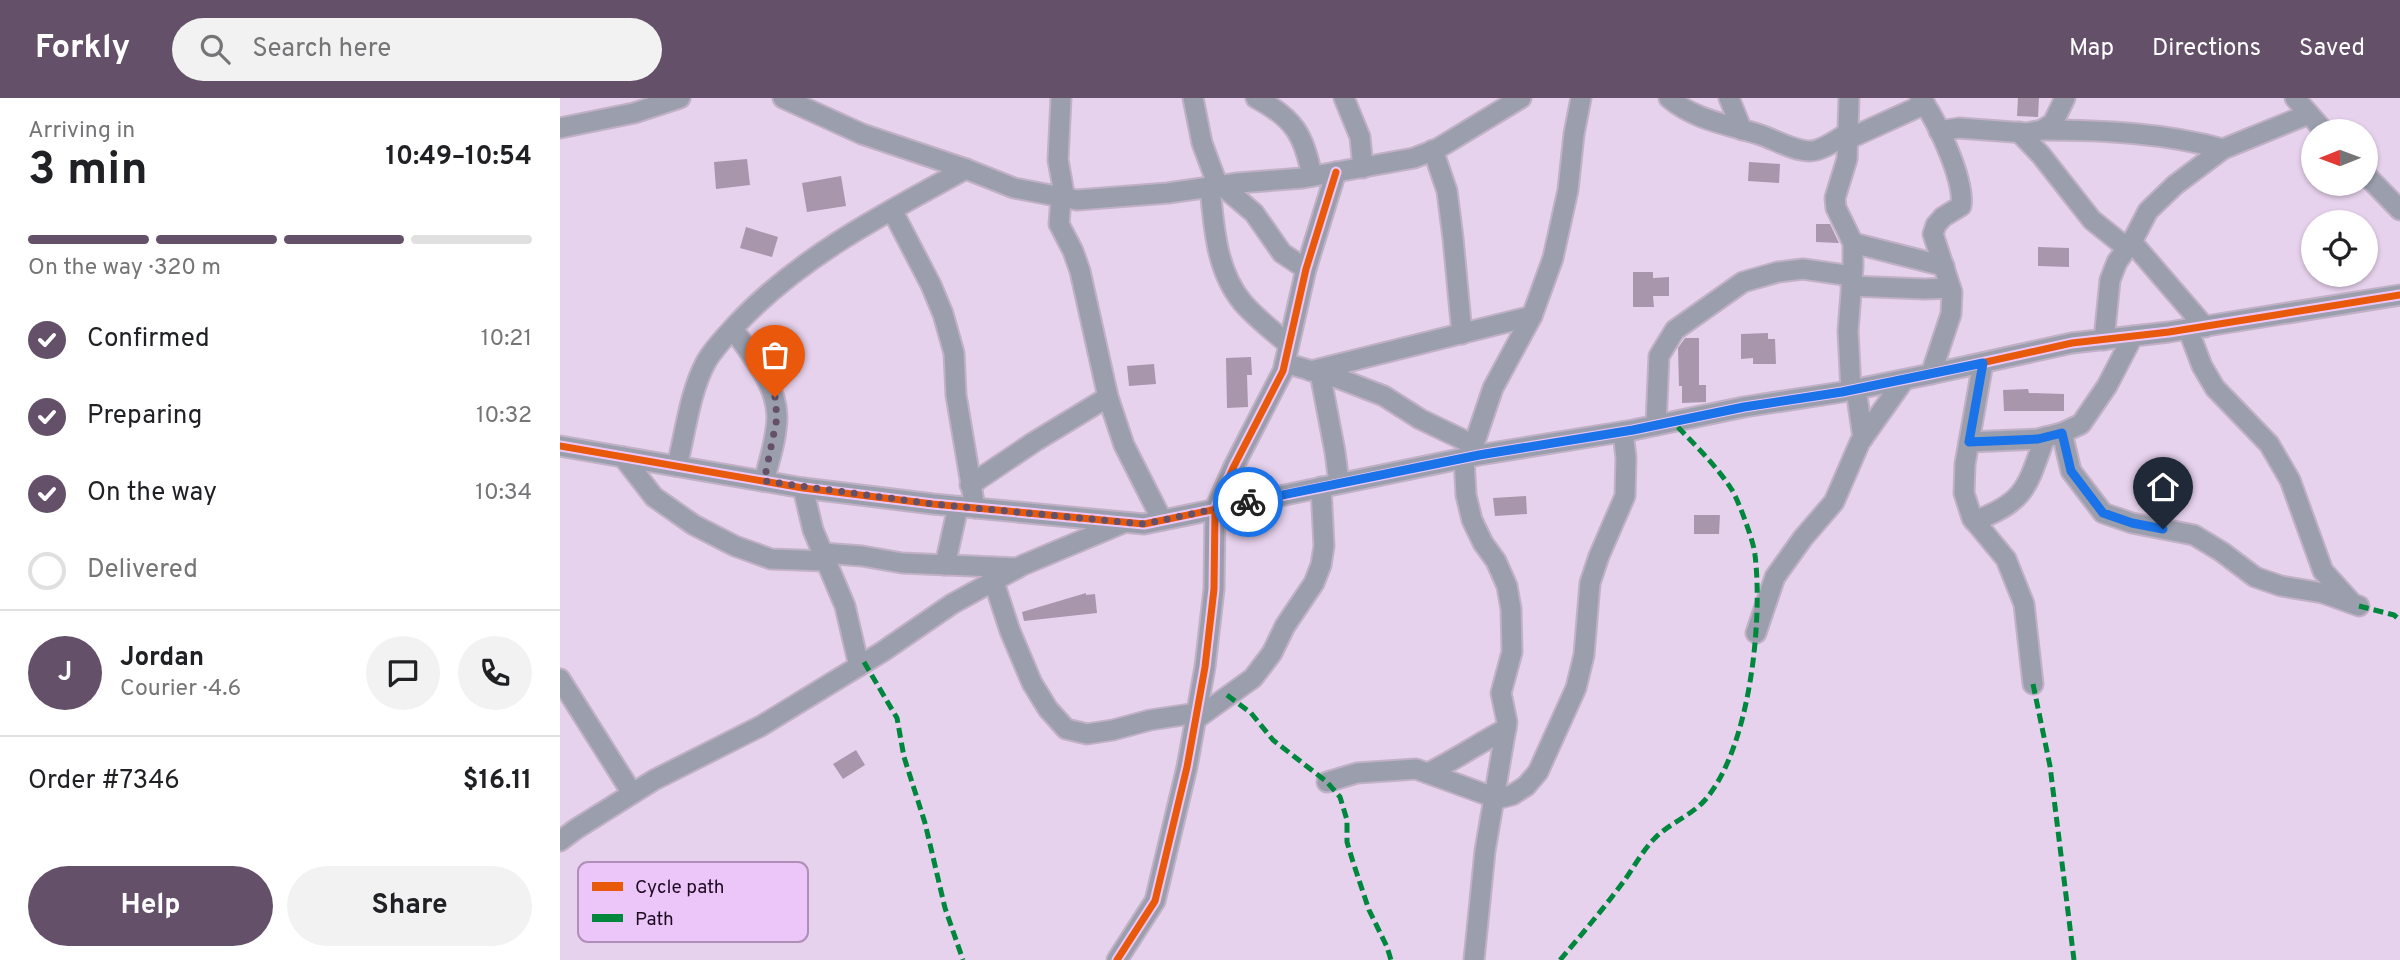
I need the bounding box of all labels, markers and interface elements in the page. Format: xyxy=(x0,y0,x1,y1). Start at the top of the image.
search box xyxy=(172,18,662,81)
text: Forkly xyxy=(35,28,130,70)
icon: search xyxy=(196,30,234,68)
text: Search here xyxy=(252,33,391,66)
text: Map xyxy=(2069,34,2114,64)
text: Directions xyxy=(2152,34,2261,64)
text: Saved xyxy=(2299,34,2365,64)
text: Arriving in xyxy=(28,117,135,146)
north arrow xyxy=(2301,119,2378,196)
map controls xyxy=(2301,119,2378,287)
text: 10:49–10:54 xyxy=(386,141,532,174)
text: 3 min xyxy=(28,142,148,201)
button: locate xyxy=(2301,210,2378,287)
text: On the way · 320 m xyxy=(28,254,221,283)
icon: check xyxy=(28,321,66,359)
text: Confirmed xyxy=(87,323,210,356)
text: 10:21 xyxy=(481,325,532,354)
pin xyxy=(745,325,805,397)
icon: bag xyxy=(756,336,794,374)
icon: check xyxy=(28,398,66,436)
text: Preparing xyxy=(87,400,202,433)
text: 10:32 xyxy=(476,402,532,431)
pin xyxy=(2133,457,2193,529)
courier xyxy=(1213,467,1283,537)
icon: home xyxy=(2144,468,2182,506)
icon: check xyxy=(28,475,66,513)
text: On the way xyxy=(87,477,217,510)
text: 10:34 xyxy=(475,479,532,508)
icon: bike xyxy=(1229,483,1267,521)
text: Delivered xyxy=(87,554,198,587)
button: chat xyxy=(366,636,440,710)
button: phone xyxy=(458,636,532,710)
text: Jordan xyxy=(120,642,204,675)
text: J xyxy=(58,657,72,690)
text: Courier · 4.6 xyxy=(120,675,241,704)
text: Order #7346 xyxy=(28,765,180,798)
text: $16.11 xyxy=(463,765,532,798)
legend xyxy=(578,862,808,942)
button: Help xyxy=(28,866,273,946)
button: Share xyxy=(287,866,532,946)
text: Cycle path xyxy=(635,876,724,900)
text: Path xyxy=(635,908,674,932)

